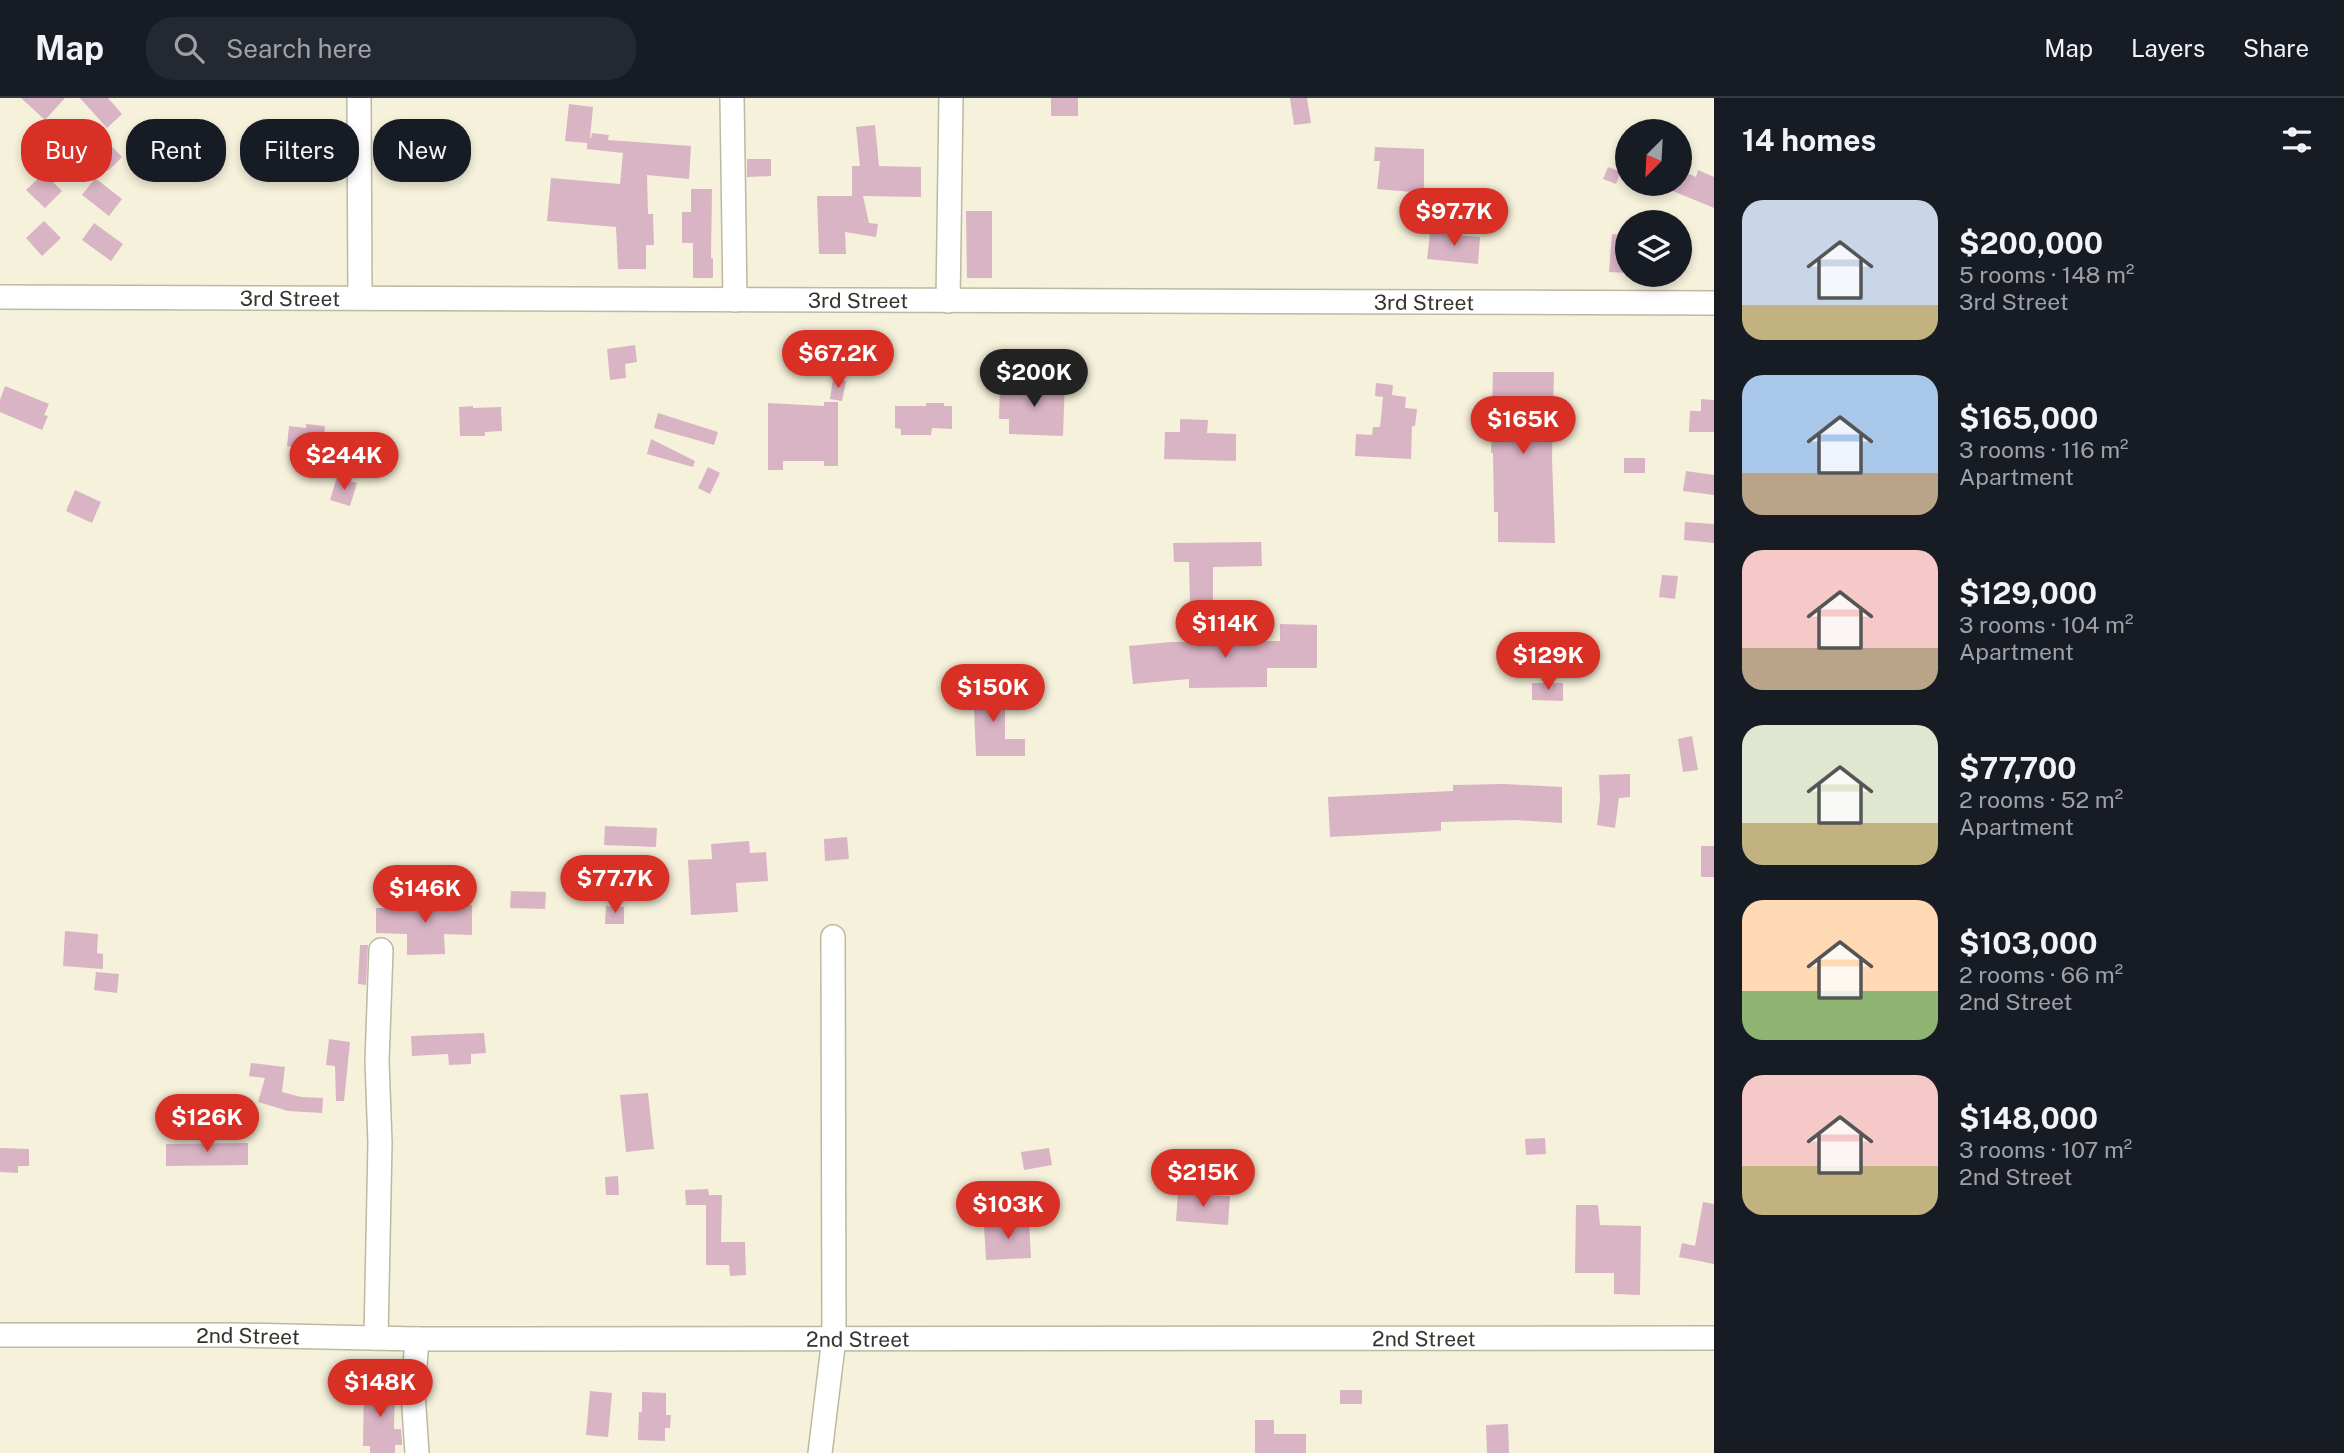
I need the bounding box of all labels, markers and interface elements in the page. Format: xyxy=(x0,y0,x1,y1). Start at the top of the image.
search box xyxy=(146,17,636,80)
text: Map xyxy=(35,29,104,67)
icon: search xyxy=(170,29,208,67)
text: Search here xyxy=(226,33,372,64)
text: Map xyxy=(2044,34,2093,62)
text: Layers xyxy=(2131,34,2205,62)
text: Share xyxy=(2243,34,2309,62)
chip: Buy xyxy=(21,119,112,182)
chip: Rent xyxy=(126,119,226,182)
chip: Filters xyxy=(240,119,359,182)
chip: New xyxy=(373,119,471,182)
north arrow xyxy=(1615,119,1692,196)
map controls xyxy=(1615,119,1692,287)
icon: filters xyxy=(2278,121,2316,159)
text: 14 homes xyxy=(1742,122,1876,158)
pin: $97.7K xyxy=(1397,188,1511,248)
text: $97.7K xyxy=(1415,197,1493,224)
button: layers xyxy=(1615,210,1692,287)
text: $200,000 xyxy=(1959,225,2103,261)
icon: home xyxy=(1798,228,1882,312)
text: 5 rooms · 148 m² xyxy=(1959,261,2134,288)
street label: 3rd Street xyxy=(240,285,340,311)
street label: 3rd Street xyxy=(808,287,908,313)
text: 3rd Street xyxy=(1959,288,2069,315)
street label: 3rd Street xyxy=(1374,289,1474,315)
pin: $67.2K xyxy=(781,330,895,390)
text: $67.2K xyxy=(798,339,878,366)
pin: $200K xyxy=(985,350,1083,409)
text: $200K xyxy=(996,358,1072,385)
pin: $165K xyxy=(1474,396,1572,456)
text: $165,000 xyxy=(1959,400,2098,436)
icon: home xyxy=(1798,403,1882,487)
text: $165K xyxy=(1487,405,1559,432)
pin: $244K xyxy=(295,432,393,492)
text: 3 rooms · 116 m² xyxy=(1959,436,2129,463)
text: $244K xyxy=(306,441,382,468)
text: Apartment xyxy=(1959,463,2074,490)
text: $129,000 xyxy=(1959,575,2097,611)
icon: home xyxy=(1798,578,1882,662)
pin: $114K xyxy=(1176,601,1274,660)
text: $114K xyxy=(1192,609,1258,636)
text: 3 rooms · 104 m² xyxy=(1959,611,2133,638)
pin: $129K xyxy=(1499,632,1597,692)
text: Apartment xyxy=(1959,638,2074,665)
text: $129K xyxy=(1512,641,1584,668)
pin: $150K xyxy=(944,664,1042,724)
text: $150K xyxy=(957,673,1029,700)
text: $77,700 xyxy=(1959,750,2077,786)
icon: home xyxy=(1798,753,1882,837)
text: 2 rooms · 52 m² xyxy=(1959,786,2123,813)
text: Apartment xyxy=(1959,813,2074,840)
pin: $77.7K xyxy=(558,856,672,915)
text: $77.7K xyxy=(576,864,654,891)
pin: $146K xyxy=(376,866,474,925)
text: $146K xyxy=(389,874,461,901)
text: $103,000 xyxy=(1959,925,2098,961)
icon: home xyxy=(1798,928,1882,1012)
text: 2 rooms · 66 m² xyxy=(1959,961,2123,988)
text: 2nd Street xyxy=(1959,988,2072,1015)
pin: $126K xyxy=(158,1094,256,1154)
text: $148,000 xyxy=(1959,1100,2098,1136)
text: $126K xyxy=(171,1103,243,1130)
icon: home xyxy=(1798,1103,1882,1187)
text: 3 rooms · 107 m² xyxy=(1959,1136,2132,1163)
pin: $215K xyxy=(1154,1150,1252,1209)
text: $215K xyxy=(1167,1158,1239,1185)
text: 2nd Street xyxy=(1959,1163,2072,1190)
pin: $103K xyxy=(959,1182,1057,1241)
text: $103K xyxy=(972,1190,1044,1217)
street label: 2nd Street xyxy=(196,1323,300,1349)
street label: 2nd Street xyxy=(806,1326,910,1351)
street label: 2nd Street xyxy=(1372,1326,1476,1351)
pin: $148K xyxy=(331,1360,429,1419)
text: $148K xyxy=(344,1368,416,1395)

